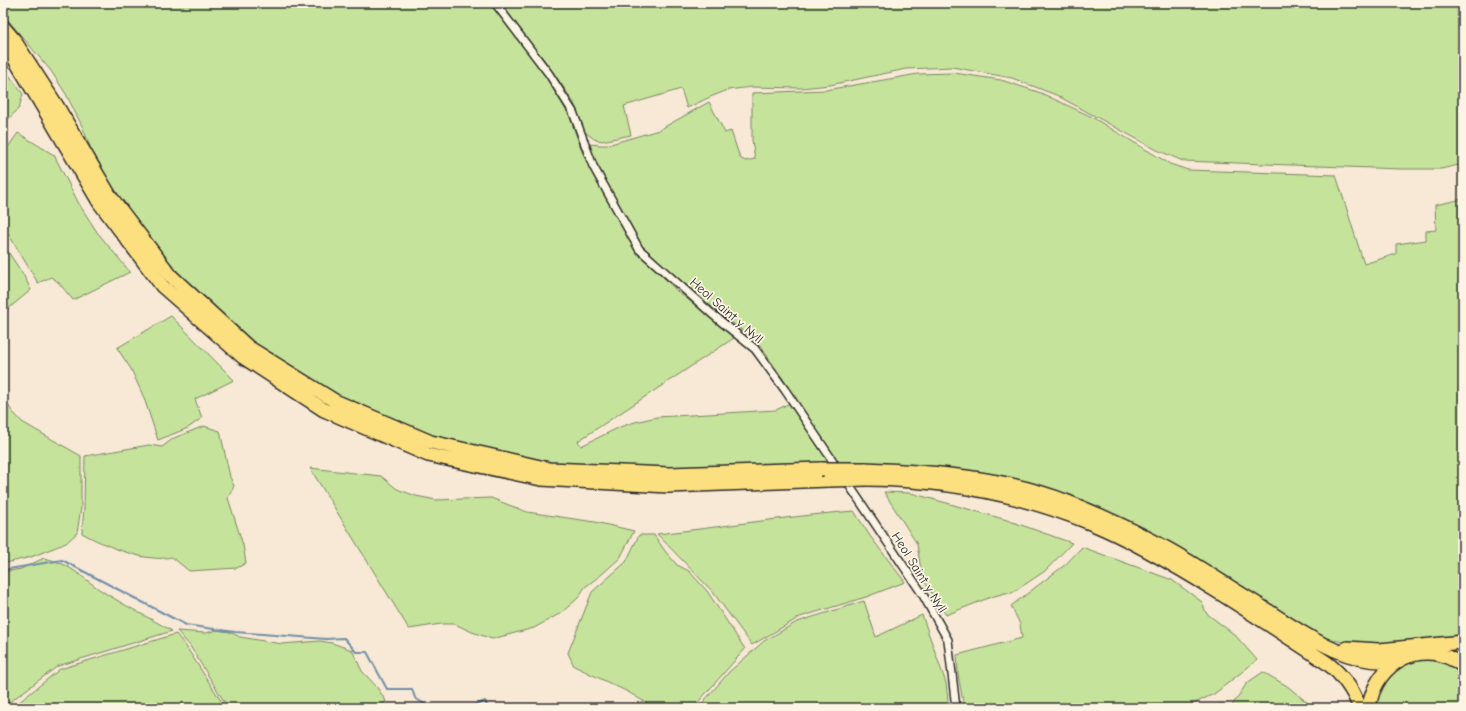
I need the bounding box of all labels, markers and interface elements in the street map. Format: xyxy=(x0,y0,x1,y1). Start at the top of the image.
street label: Heol Saint y Nyll xyxy=(687,274,766,346)
street label: Heol Saint y Nyll xyxy=(889,529,950,615)

